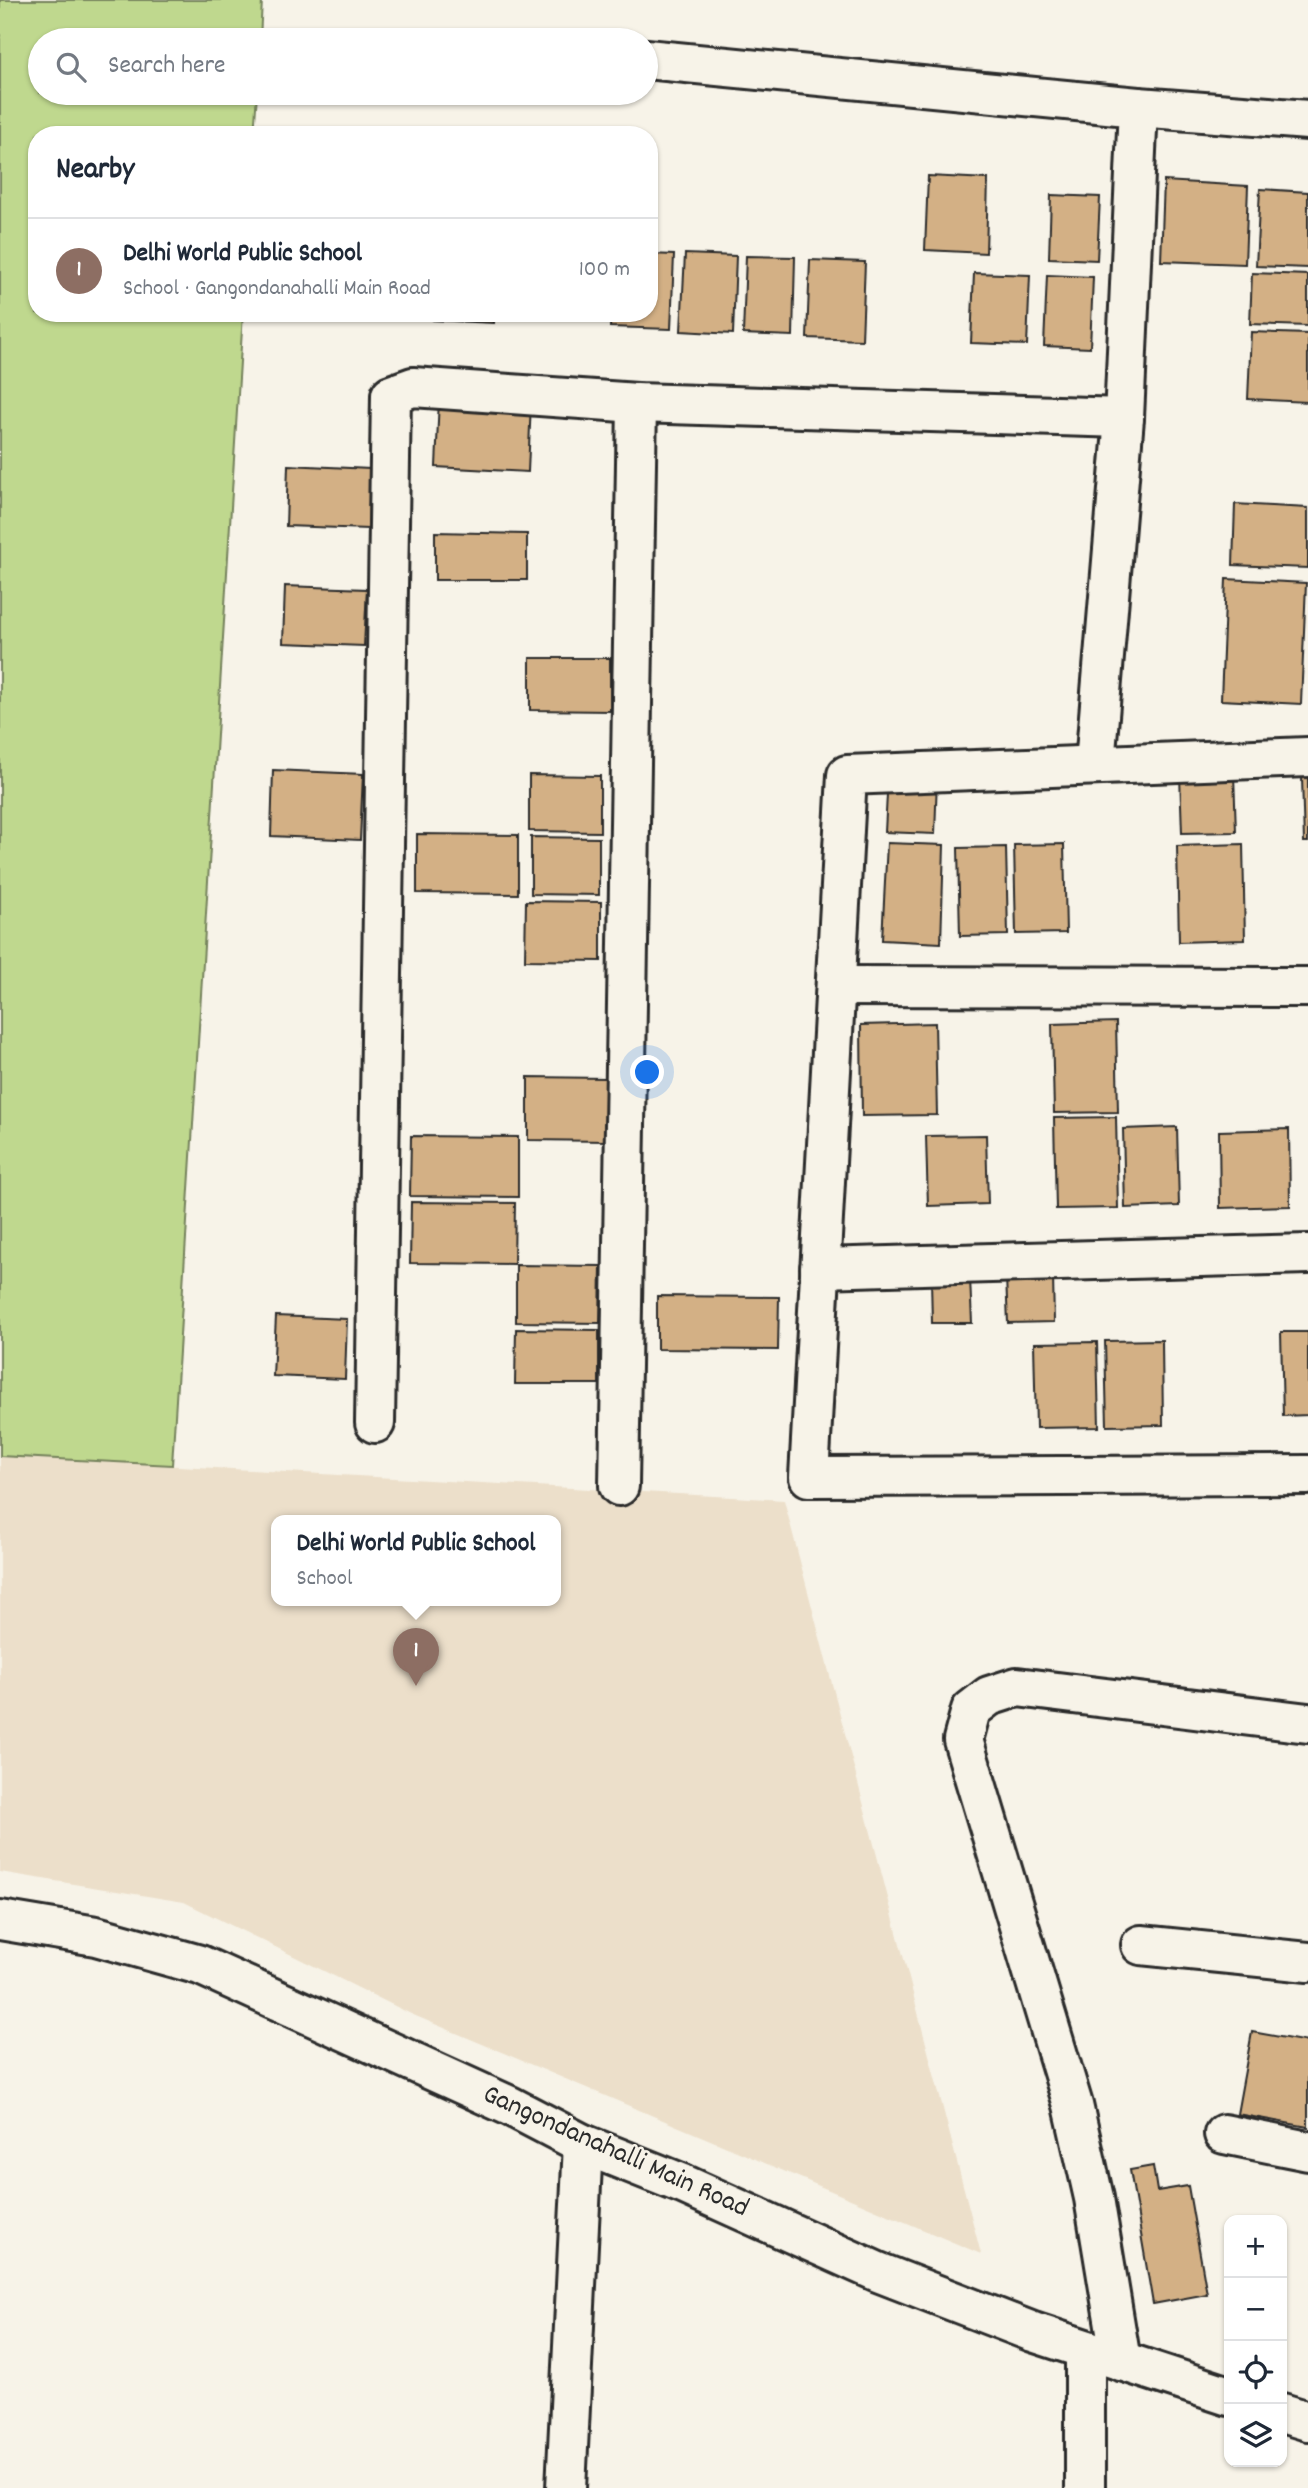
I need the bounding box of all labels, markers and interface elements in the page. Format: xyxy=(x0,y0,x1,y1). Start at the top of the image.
search box xyxy=(28,28,658,105)
icon: search xyxy=(52,48,90,86)
text: Search here xyxy=(108,48,226,85)
text: Nearby xyxy=(56,150,134,193)
text: Delhi World Public School xyxy=(123,236,362,273)
text: 1 xyxy=(76,254,82,287)
text: 100 m xyxy=(579,254,630,287)
text: School · Gangondanahalli Main Road xyxy=(123,273,431,306)
your location xyxy=(630,1055,664,1089)
popup xyxy=(271,1515,561,1606)
text: Delhi World Public School xyxy=(297,1526,535,1563)
text: School xyxy=(297,1563,352,1596)
pin: 1 xyxy=(393,1628,439,1686)
street label: Gangondanahalli Main Road xyxy=(476,2076,754,2230)
map controls xyxy=(1224,2215,1287,2467)
button: + xyxy=(1224,2215,1287,2278)
button: − xyxy=(1224,2278,1287,2341)
button: locate xyxy=(1224,2341,1287,2404)
button: layers xyxy=(1224,2404,1287,2467)

